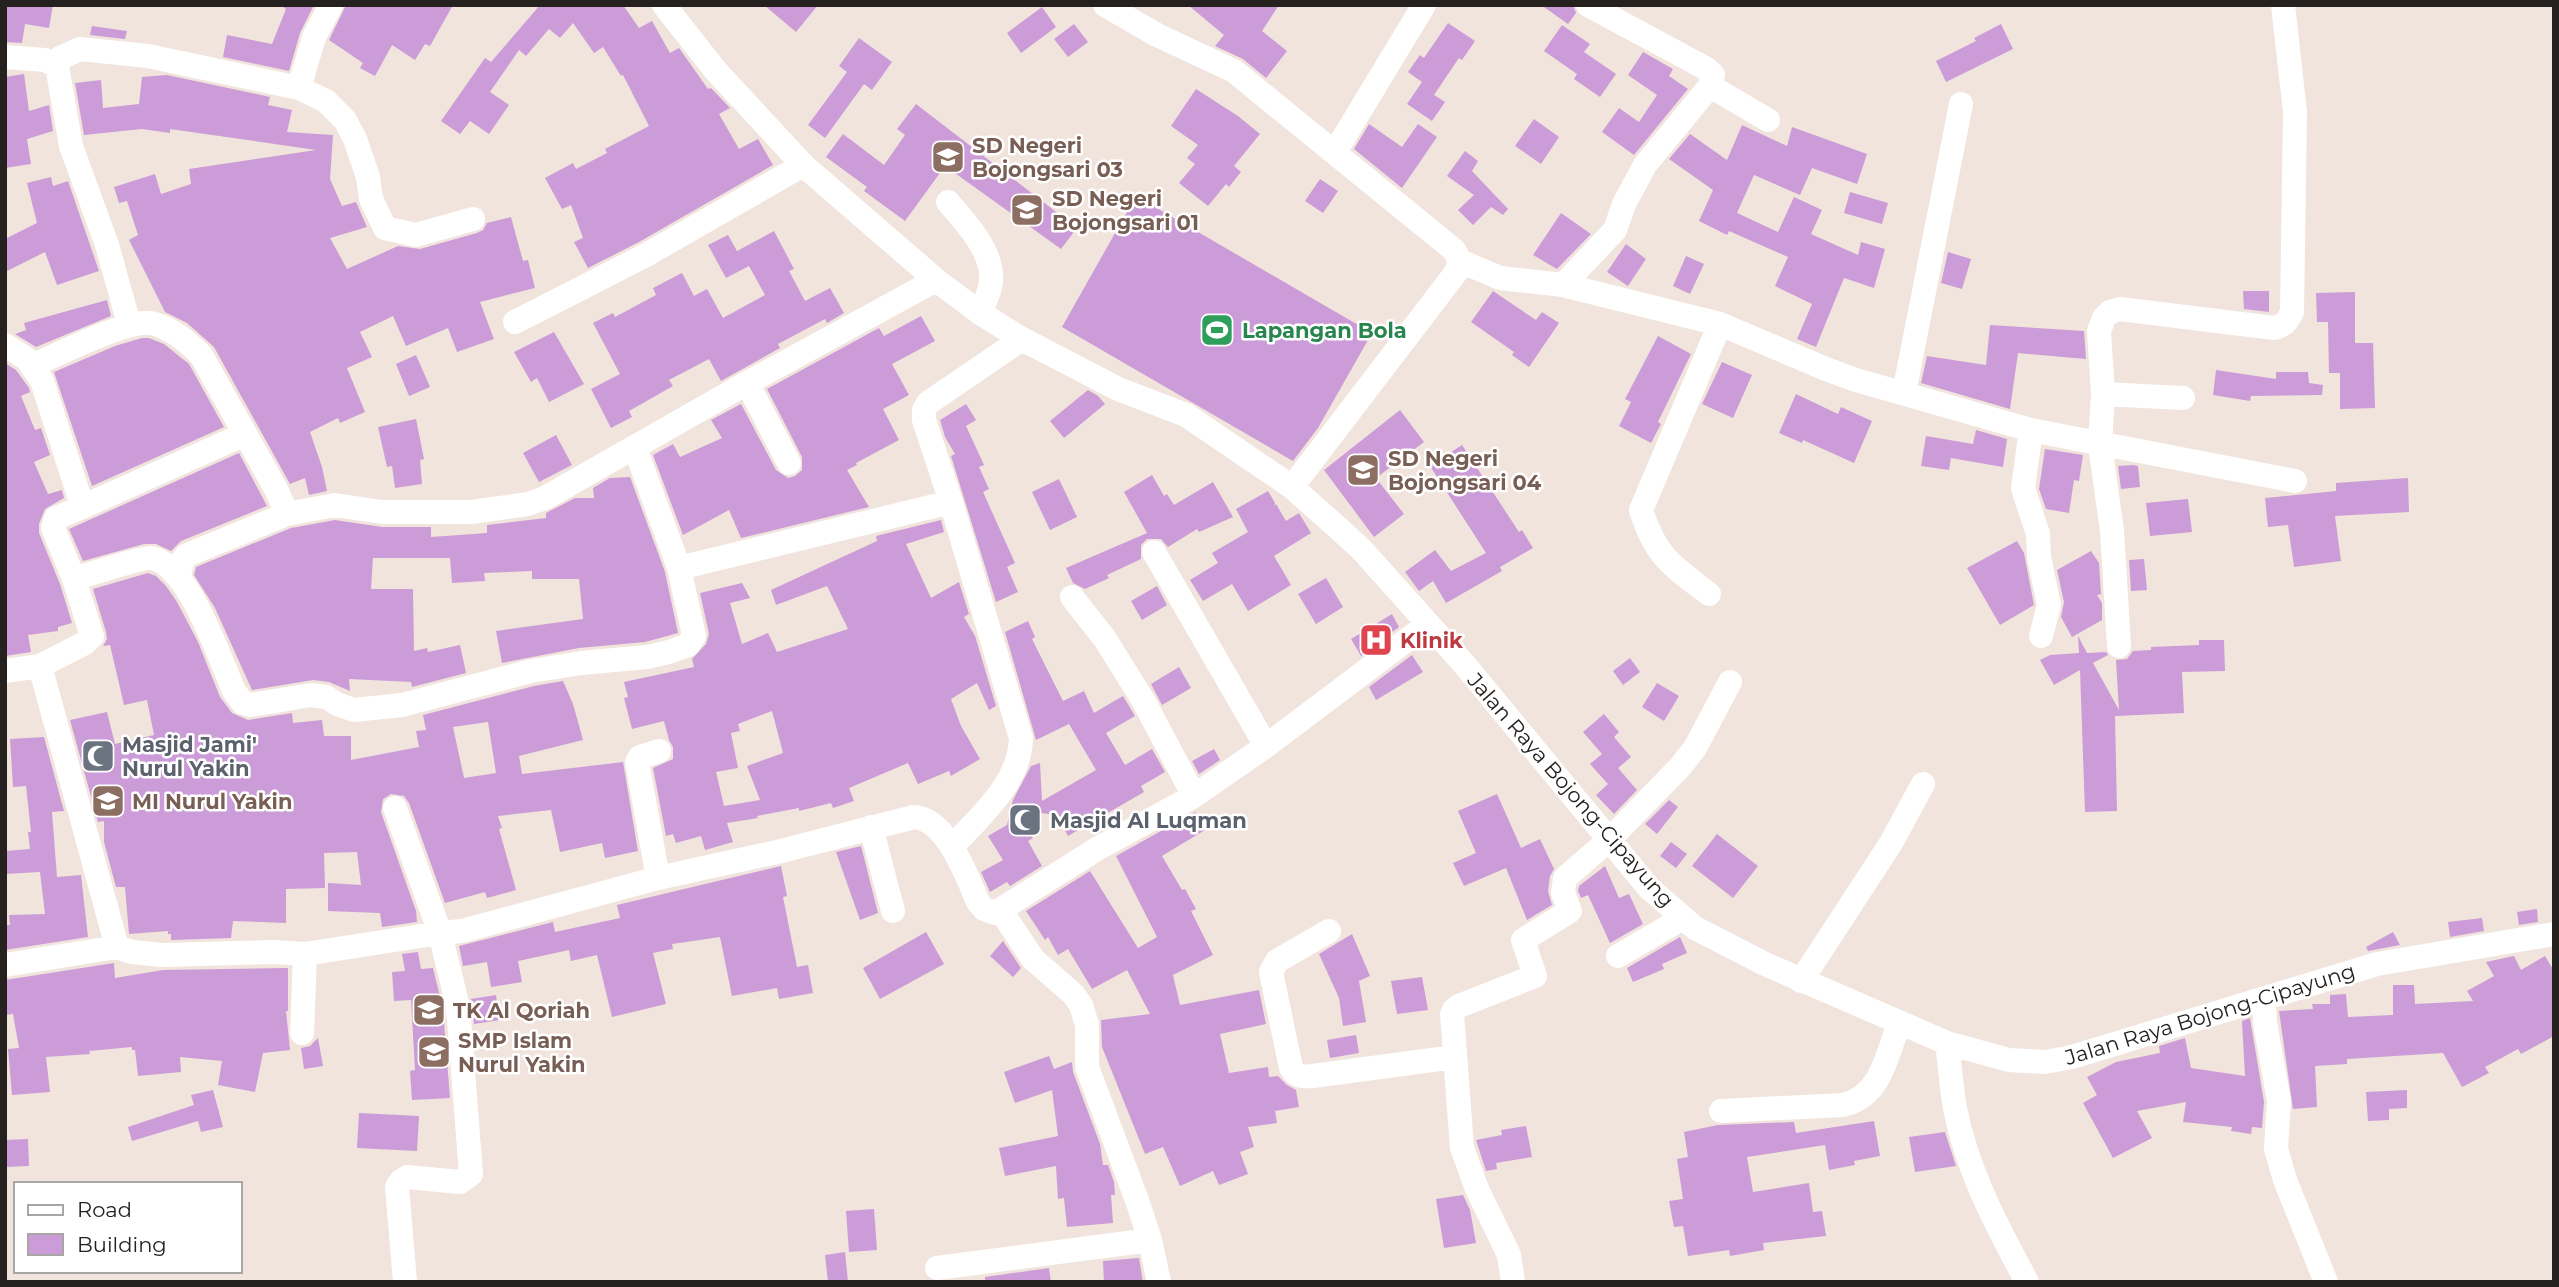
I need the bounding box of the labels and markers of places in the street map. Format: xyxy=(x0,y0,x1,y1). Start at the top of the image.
place label: SD Negeri Bojongsari 03 xyxy=(972,133,1123,182)
school or university icon: SD Negeri Bojongsari 03 xyxy=(929,138,967,176)
place label: SD Negeri Bojongsari 01 xyxy=(1052,186,1199,235)
school or university icon: SD Negeri Bojongsari 01 xyxy=(1008,191,1046,229)
sports icon: Lapangan Bola xyxy=(1198,311,1236,349)
place label: Lapangan Bola xyxy=(1242,318,1407,343)
place label: SD Negeri Bojongsari 04 xyxy=(1388,446,1542,495)
school or university icon: SD Negeri Bojongsari 04 xyxy=(1344,451,1382,489)
hospital icon: Klinik xyxy=(1357,621,1395,659)
place label: Klinik xyxy=(1400,628,1463,653)
place label: Masjid Jami' Nurul Yakin xyxy=(122,732,257,781)
mosque icon: Masjid Jami' Nurul Yakin xyxy=(79,737,117,775)
school or university icon: MI Nurul Yakin xyxy=(89,782,127,820)
place label: MI Nurul Yakin xyxy=(132,789,292,814)
mosque icon: Masjid Al Luqman xyxy=(1006,801,1044,839)
place label: Masjid Al Luqman xyxy=(1050,808,1247,833)
school or university icon: TK Al Qoriah xyxy=(410,991,448,1029)
place label: TK Al Qoriah xyxy=(453,998,590,1023)
place label: SMP Islam Nurul Yakin xyxy=(458,1028,586,1077)
school or university icon: SMP Islam Nurul Yakin xyxy=(415,1033,453,1071)

